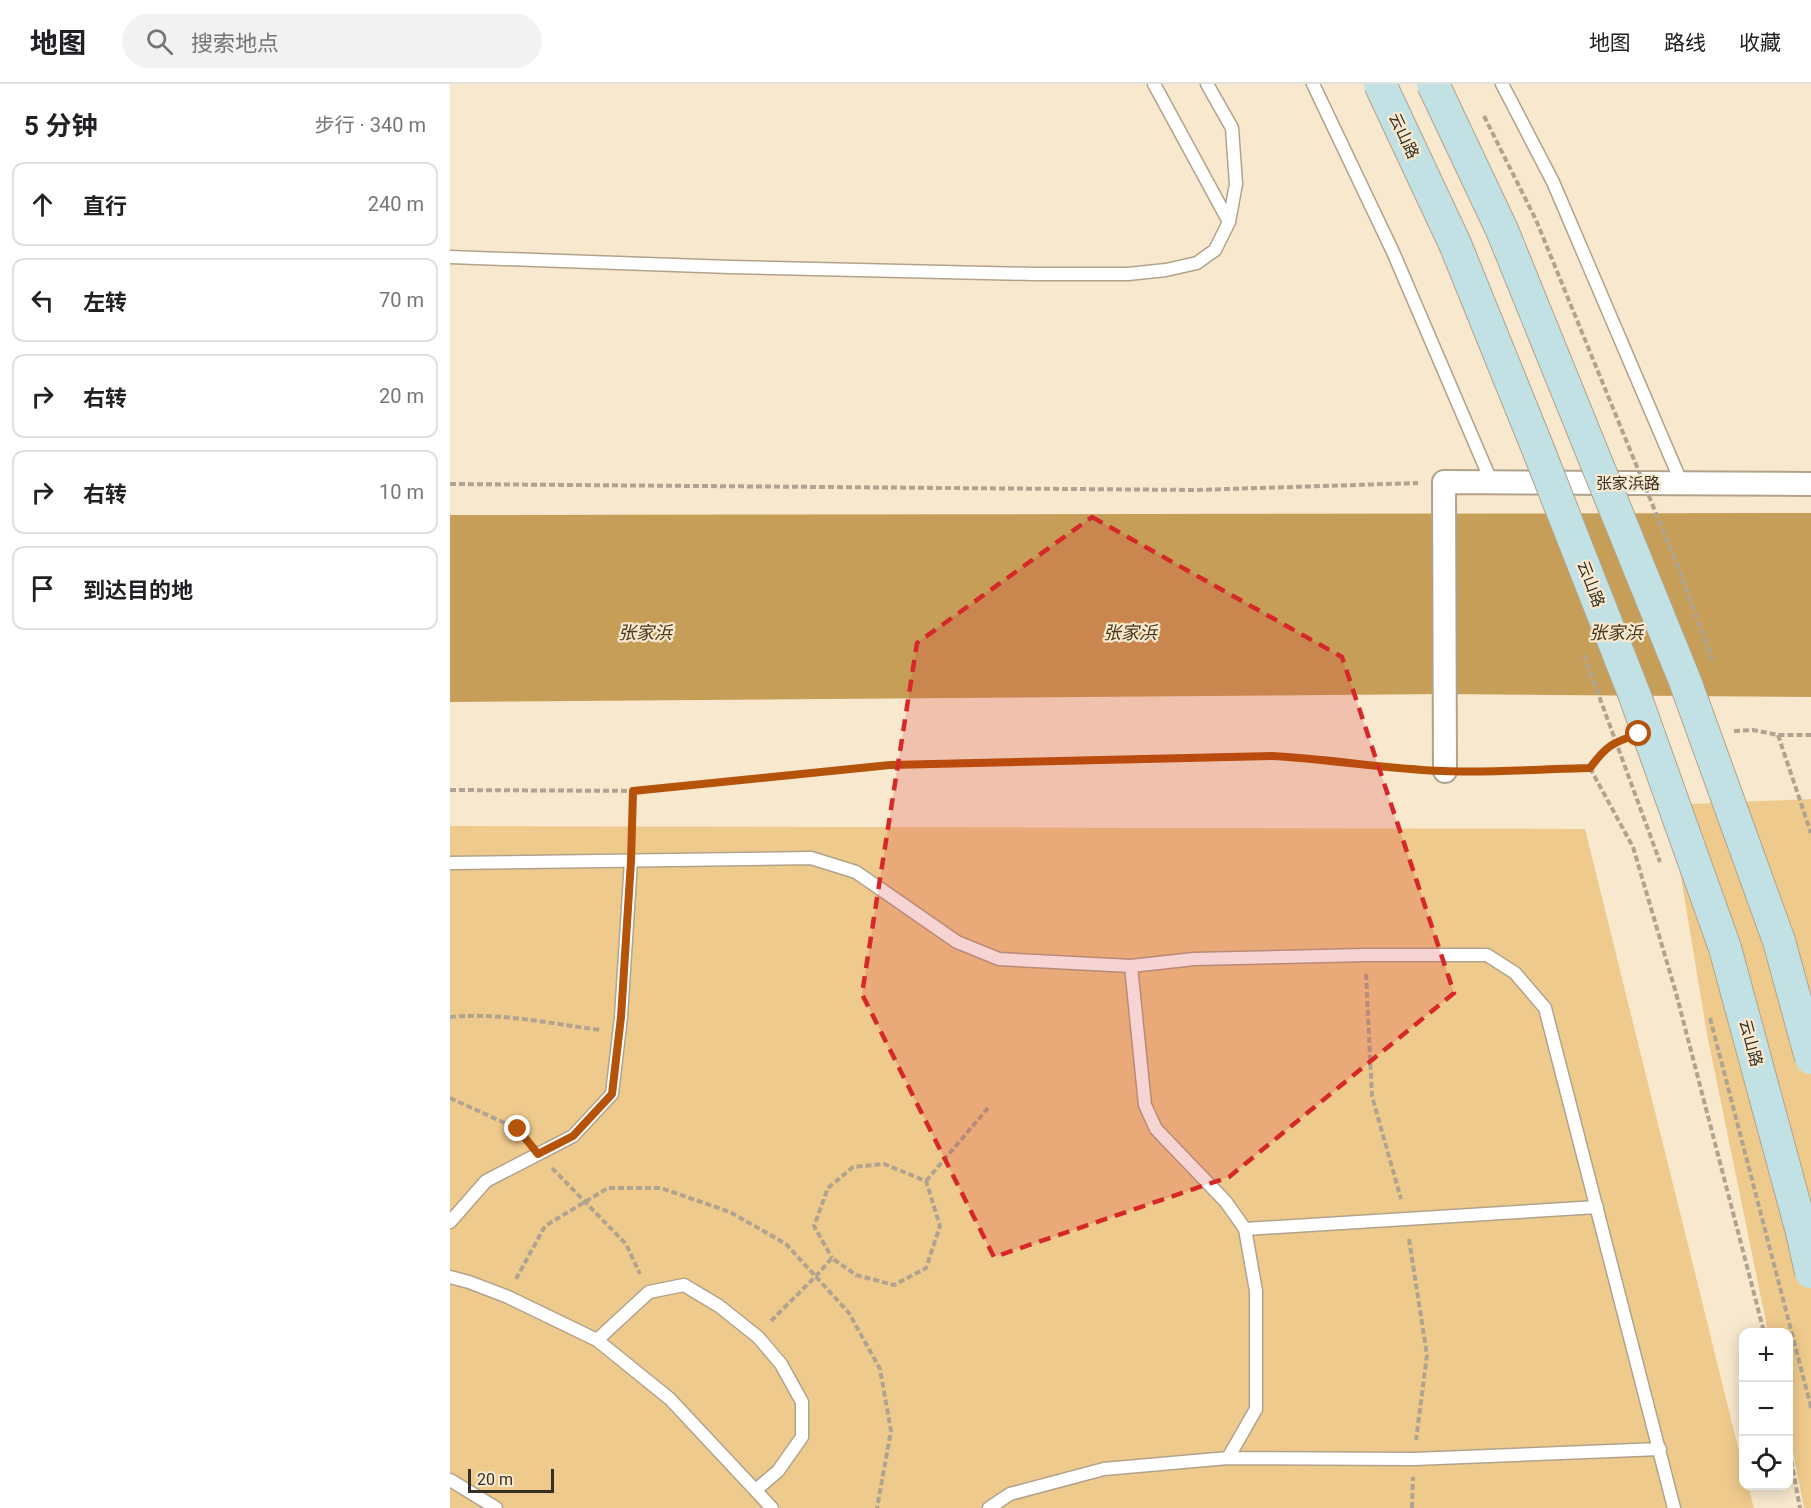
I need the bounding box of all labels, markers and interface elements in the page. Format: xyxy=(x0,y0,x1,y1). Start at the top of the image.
search box xyxy=(122,14,542,68)
icon: search xyxy=(143,25,176,58)
text: 地图 xyxy=(30,27,86,60)
text: 搜索地点 xyxy=(191,31,279,56)
text: 地图 xyxy=(1589,31,1631,55)
text: 路线 xyxy=(1664,31,1706,55)
text: 收藏 xyxy=(1739,31,1781,55)
street label: 云山路 xyxy=(1385,110,1423,162)
text: 5 分钟 xyxy=(24,111,97,141)
text: 步行 · 340 m xyxy=(315,113,426,137)
icon: ahead xyxy=(26,188,59,221)
text: 240 m xyxy=(368,192,424,216)
text: 直行 xyxy=(83,194,127,219)
icon: left xyxy=(26,284,59,317)
text: 70 m xyxy=(379,288,424,312)
text: 左转 xyxy=(83,290,127,315)
icon: right xyxy=(26,380,59,413)
text: 20 m xyxy=(379,384,424,408)
text: 右转 xyxy=(83,386,127,411)
street label: 张家浜路 xyxy=(1596,474,1660,493)
icon: right xyxy=(26,476,59,509)
text: 10 m xyxy=(379,480,424,504)
text: 右转 xyxy=(83,482,127,507)
street label: 云山路 xyxy=(1574,558,1608,610)
icon: arrive xyxy=(26,572,59,605)
text: 到达目的地 xyxy=(83,578,193,603)
water label: 张家浜 xyxy=(618,622,674,643)
water label: 张家浜 xyxy=(1103,622,1159,643)
water label: 张家浜 xyxy=(1589,622,1645,643)
route start xyxy=(1625,720,1651,746)
street label: 云山路 xyxy=(1736,1017,1766,1069)
route end xyxy=(504,1115,530,1141)
map controls xyxy=(1739,1328,1793,1490)
button: + xyxy=(1739,1328,1793,1382)
button: − xyxy=(1739,1382,1793,1436)
button: locate xyxy=(1739,1436,1793,1490)
scale bar xyxy=(468,1466,554,1494)
text: 20 m xyxy=(477,1470,513,1489)

